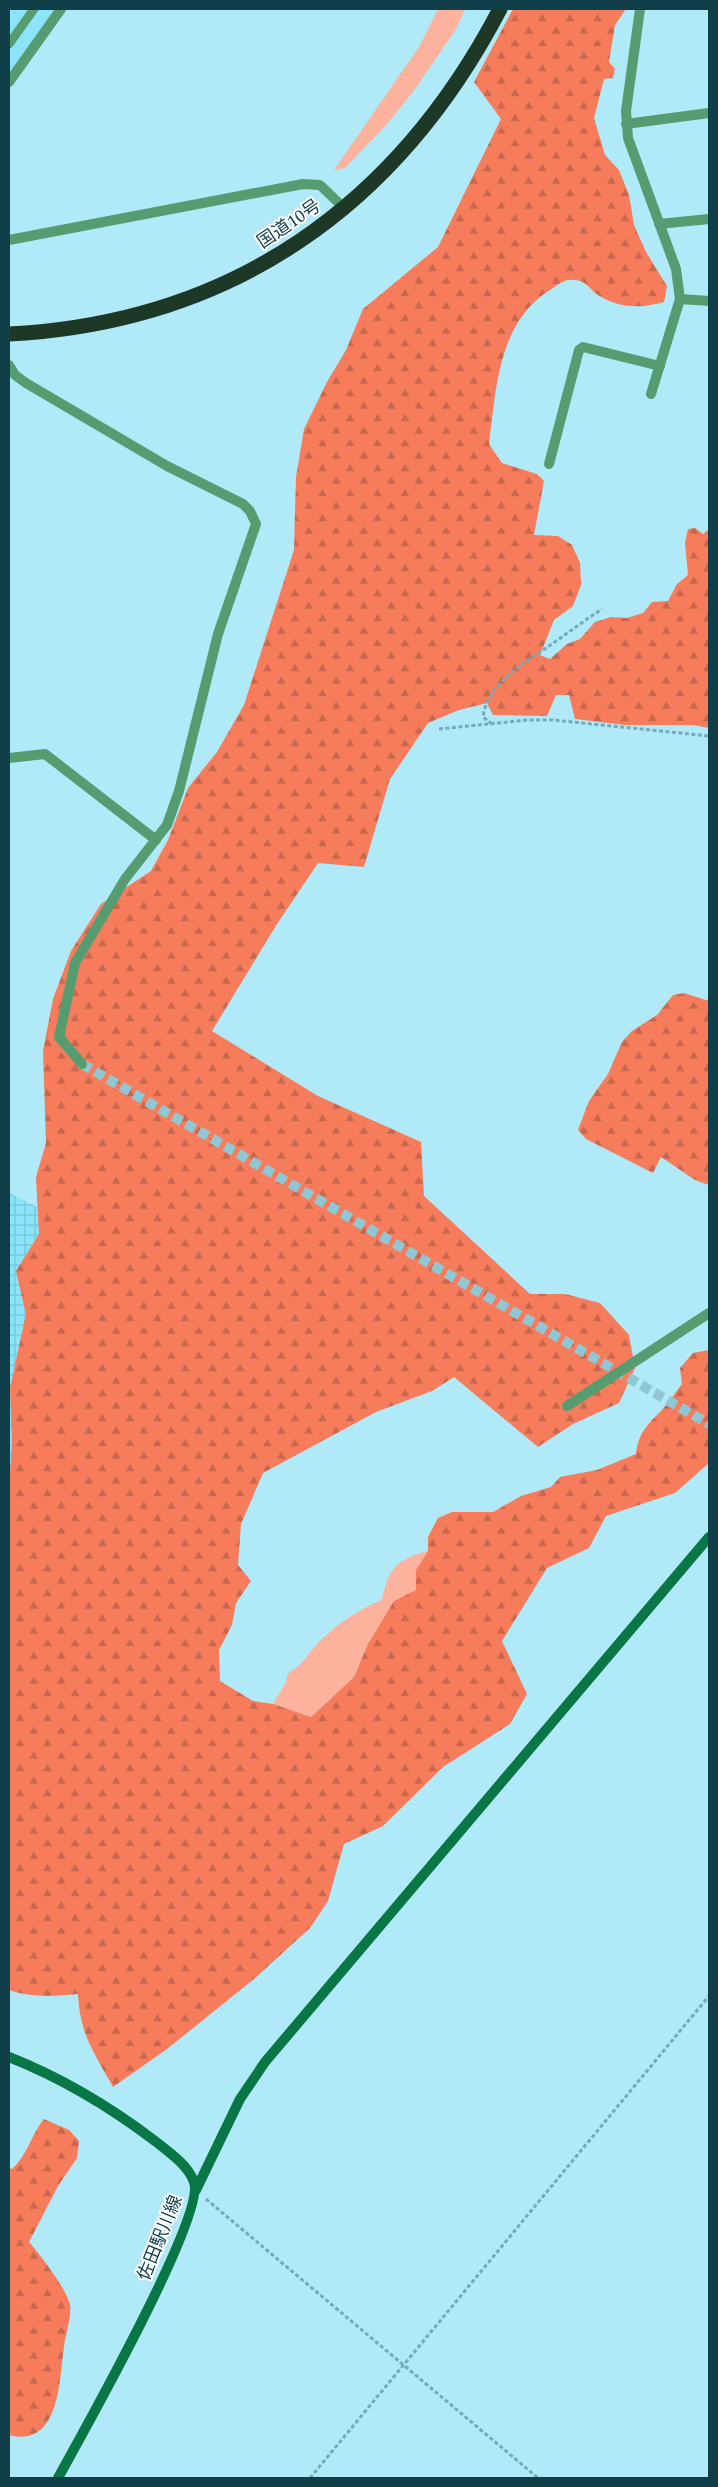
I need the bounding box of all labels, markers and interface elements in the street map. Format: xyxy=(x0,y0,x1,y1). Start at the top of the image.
street label: 国道10号 xyxy=(252,193,326,255)
street label: 佐田駅川線 xyxy=(131,2191,189,2285)

